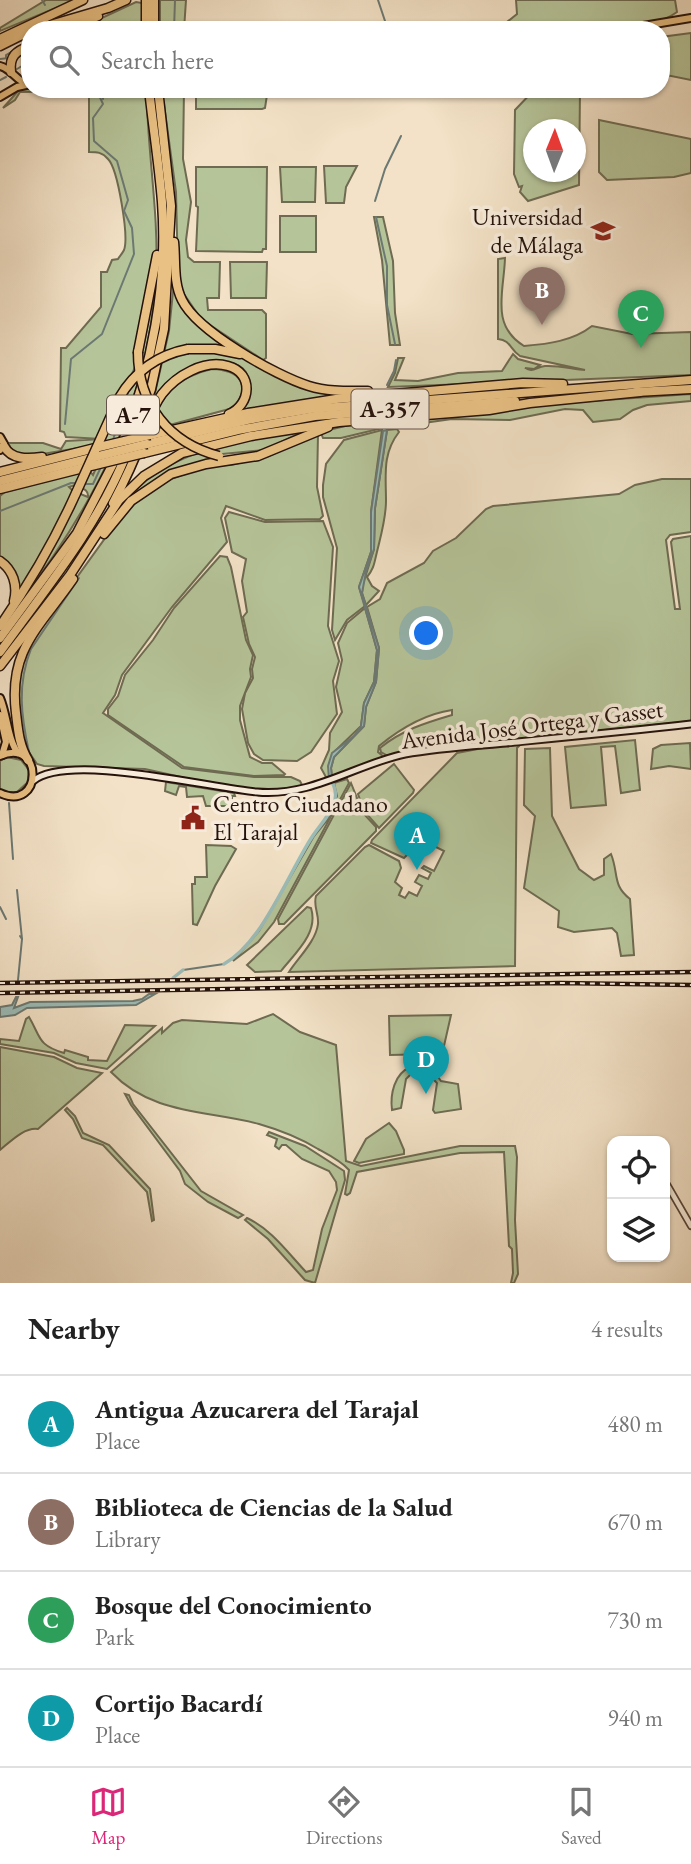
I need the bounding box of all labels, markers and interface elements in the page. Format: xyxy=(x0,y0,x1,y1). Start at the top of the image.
search box xyxy=(21,21,670,98)
icon: search xyxy=(45,41,83,79)
text: Search here xyxy=(101,43,214,77)
north arrow xyxy=(523,119,586,182)
place label: Universidad de Málaga xyxy=(472,201,584,260)
school or university icon: Universidad de Málaga xyxy=(589,217,617,245)
pin: B xyxy=(519,267,565,325)
pin: C xyxy=(618,290,664,348)
road number: A-357 xyxy=(352,390,428,428)
road number: A-7 xyxy=(107,396,159,434)
your location xyxy=(409,616,443,650)
street label: Avenida José Ortega y Gasset xyxy=(398,693,665,756)
place label: Centro Ciudadano El Tarajal xyxy=(213,788,388,847)
public building icon: Centro Ciudadano El Tarajal xyxy=(179,804,207,832)
pin: A xyxy=(394,812,440,870)
pin: D xyxy=(403,1036,449,1094)
map controls xyxy=(607,1136,670,1262)
button: locate xyxy=(607,1136,670,1199)
button: layers xyxy=(607,1199,670,1262)
text: Nearby xyxy=(28,1309,120,1348)
text: 4 results xyxy=(591,1314,663,1344)
text: Antigua Azucarera del Tarajal xyxy=(95,1392,419,1426)
text: A xyxy=(43,1409,59,1439)
text: 480 m xyxy=(607,1409,663,1439)
text: Place xyxy=(95,1426,140,1456)
text: Biblioteca de Ciencias de la Salud xyxy=(95,1490,453,1524)
text: B xyxy=(44,1507,58,1537)
text: 670 m xyxy=(607,1507,663,1537)
text: Library xyxy=(95,1524,161,1554)
text: Bosque del Conocimiento xyxy=(95,1588,372,1622)
text: C xyxy=(43,1605,59,1635)
text: 730 m xyxy=(607,1605,663,1635)
text: Park xyxy=(95,1622,134,1652)
text: Cortijo Bacardí xyxy=(95,1686,263,1720)
text: D xyxy=(42,1703,60,1733)
text: 940 m xyxy=(607,1703,663,1733)
text: Place xyxy=(95,1720,140,1750)
tab: Map xyxy=(89,1783,127,1850)
tab: Directions xyxy=(306,1783,382,1850)
tab: Saved xyxy=(561,1783,602,1850)

